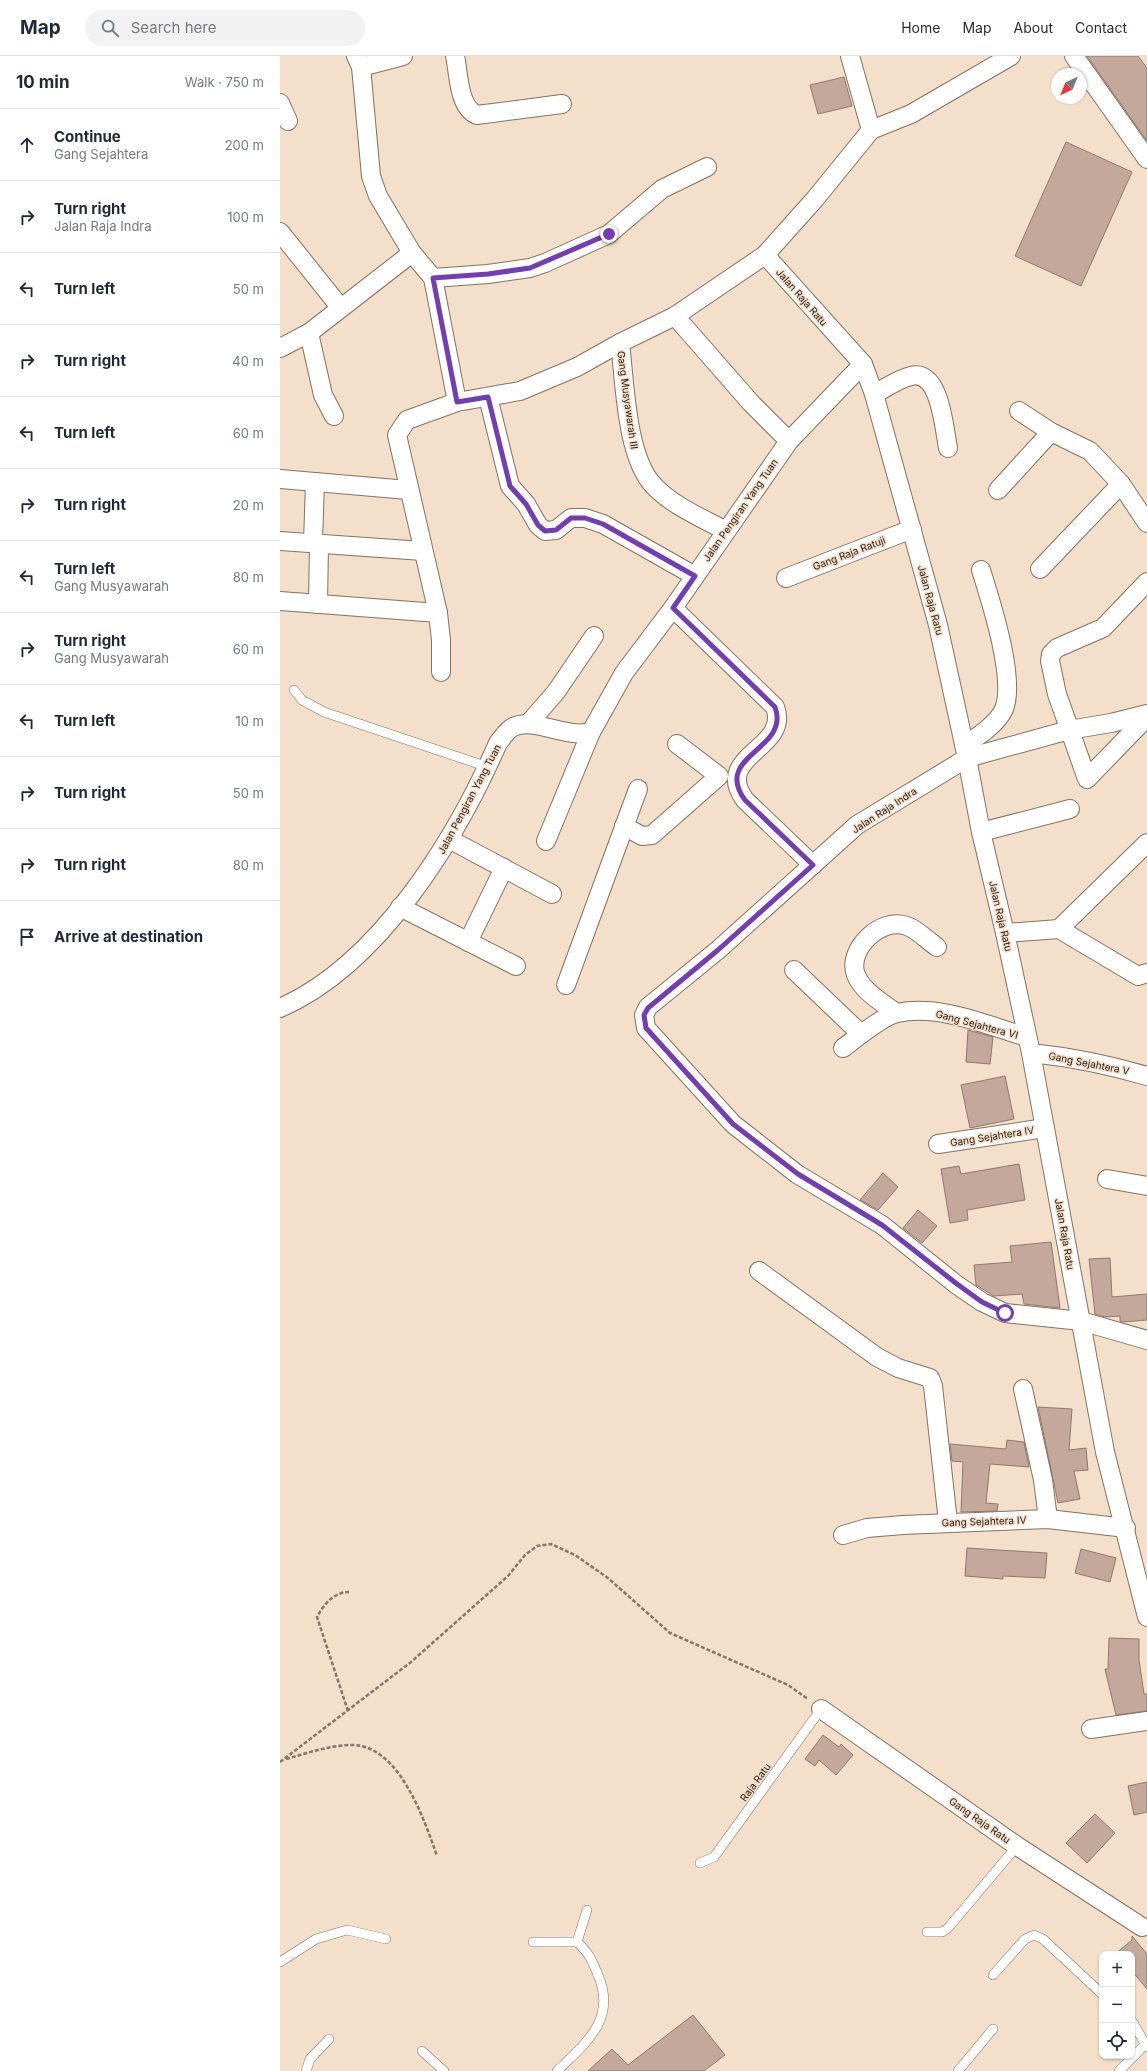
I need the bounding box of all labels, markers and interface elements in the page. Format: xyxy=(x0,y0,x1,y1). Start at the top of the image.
search box xyxy=(85,10,365,46)
text: Map xyxy=(20,16,61,39)
icon: search xyxy=(99,17,121,39)
text: Search here xyxy=(131,18,216,37)
text: Home xyxy=(901,19,940,36)
text: Map xyxy=(962,19,992,36)
text: About xyxy=(1014,19,1053,36)
text: Contact xyxy=(1075,19,1127,36)
north arrow xyxy=(1051,68,1087,104)
text: 10 min xyxy=(16,72,70,92)
text: Walk · 750 m xyxy=(185,74,264,90)
text: Continue xyxy=(54,127,121,146)
icon: ahead xyxy=(16,134,38,156)
text: 200 m xyxy=(225,137,264,153)
text: Gang Sejahtera xyxy=(54,146,148,162)
text: Turn right xyxy=(54,199,126,218)
icon: right xyxy=(16,206,38,228)
text: 100 m xyxy=(227,209,264,225)
text: Jalan Raja Indra xyxy=(54,218,152,234)
route end xyxy=(600,225,618,243)
street label: Jalan Raja Ratu xyxy=(774,266,830,328)
icon: left xyxy=(16,278,38,300)
text: Turn left xyxy=(54,279,115,298)
text: 50 m xyxy=(233,281,264,297)
icon: right xyxy=(16,350,38,372)
street label: Gang Musyawarah III xyxy=(615,350,641,450)
text: Turn right xyxy=(54,351,126,370)
text: 40 m xyxy=(232,353,264,369)
icon: left xyxy=(16,422,38,444)
text: Turn left xyxy=(54,423,115,442)
text: 60 m xyxy=(233,425,264,441)
street label: Jalan Pengiran Yang Tuan xyxy=(700,456,780,564)
icon: right xyxy=(16,494,38,516)
text: Turn right xyxy=(54,495,126,514)
text: 20 m xyxy=(233,497,264,513)
street label: Gang Raja Ratuji xyxy=(811,534,887,572)
text: Turn left xyxy=(54,559,115,578)
street label: Jalan Raja Ratu xyxy=(916,564,946,636)
icon: left xyxy=(16,566,38,588)
text: 80 m xyxy=(233,569,264,585)
text: Gang Musyawarah xyxy=(54,578,169,594)
text: Turn right xyxy=(54,631,126,650)
icon: right xyxy=(16,638,38,660)
text: 60 m xyxy=(233,641,264,657)
text: Gang Musyawarah xyxy=(54,650,169,666)
icon: left xyxy=(16,710,38,732)
text: Turn left xyxy=(54,711,115,730)
text: 10 m xyxy=(235,713,264,729)
street label: Jalan Pengiran Yang Tuan xyxy=(435,742,503,856)
icon: right xyxy=(16,782,38,804)
text: Turn right xyxy=(54,783,126,802)
text: 50 m xyxy=(233,785,264,801)
street label: Jalan Raja Indra xyxy=(849,785,919,835)
icon: right xyxy=(16,854,38,876)
text: Turn right xyxy=(54,855,126,874)
text: 80 m xyxy=(233,857,264,873)
street label: Jalan Raja Ratu xyxy=(987,880,1015,953)
icon: arrive xyxy=(16,926,38,948)
text: Arrive at destination xyxy=(54,927,203,946)
street label: Gang Sejahtera VI xyxy=(934,1007,1020,1041)
street label: Gang Sejahtera V xyxy=(1047,1049,1131,1077)
street label: Gang Sejahtera IV xyxy=(949,1123,1035,1149)
street label: Jalan Raja Ratu xyxy=(1053,1197,1077,1271)
route start xyxy=(996,1304,1014,1322)
street label: Gang Sejahtera IV xyxy=(941,1514,1027,1528)
street label: Raja Ratu xyxy=(737,1761,773,1803)
street label: Gang Raja Ratu xyxy=(947,1794,1013,1846)
map controls xyxy=(1099,1951,1135,2059)
button: + xyxy=(1099,1951,1135,1987)
button: − xyxy=(1099,1987,1135,2023)
button: locate xyxy=(1099,2023,1135,2059)

